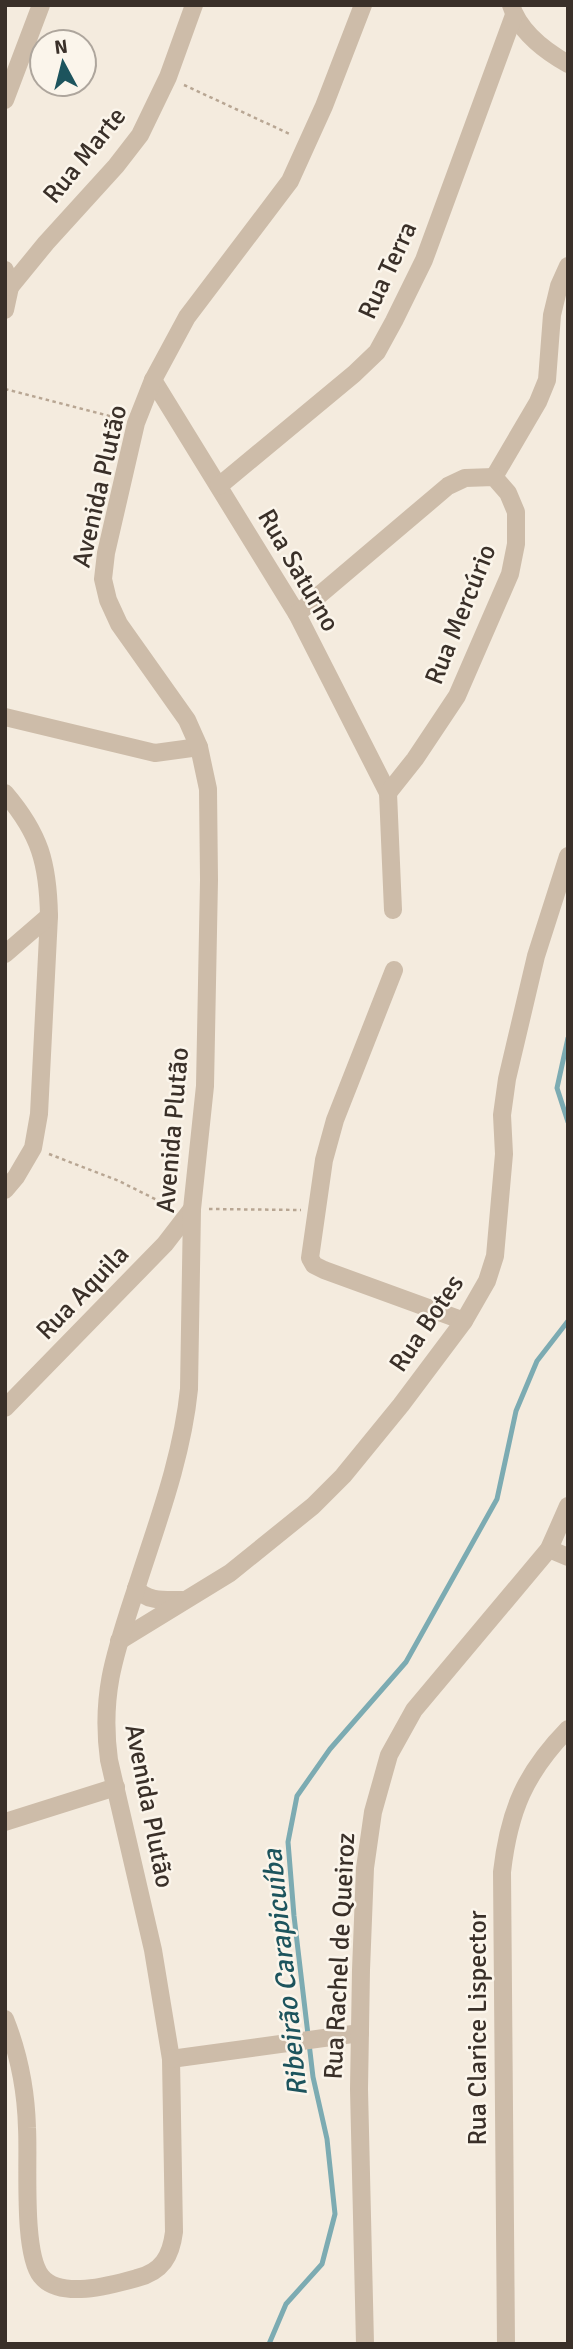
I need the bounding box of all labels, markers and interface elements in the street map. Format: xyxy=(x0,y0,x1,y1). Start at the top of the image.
north arrow xyxy=(28,28,98,98)
text: N xyxy=(53,34,69,60)
street label: Rua Marte xyxy=(36,101,133,210)
street label: Rua Terra xyxy=(351,217,424,324)
street label: Avenida Plutão xyxy=(66,402,134,571)
street label: Rua Saturno xyxy=(250,504,346,637)
street label: Rua Mercúrio xyxy=(418,540,504,689)
street label: Avenida Plutão xyxy=(150,1046,196,1214)
street label: Rua Aquila xyxy=(30,1239,136,1347)
street label: Rua Botes xyxy=(383,1269,471,1378)
street label: Avenida Plutão xyxy=(117,1722,181,1891)
street label: Rua Rachel de Queiroz xyxy=(318,1832,362,2080)
water label: Ribeirão Carapicuíba xyxy=(255,1847,315,2098)
street label: Rua Clarice Lispector xyxy=(462,1910,494,2146)

